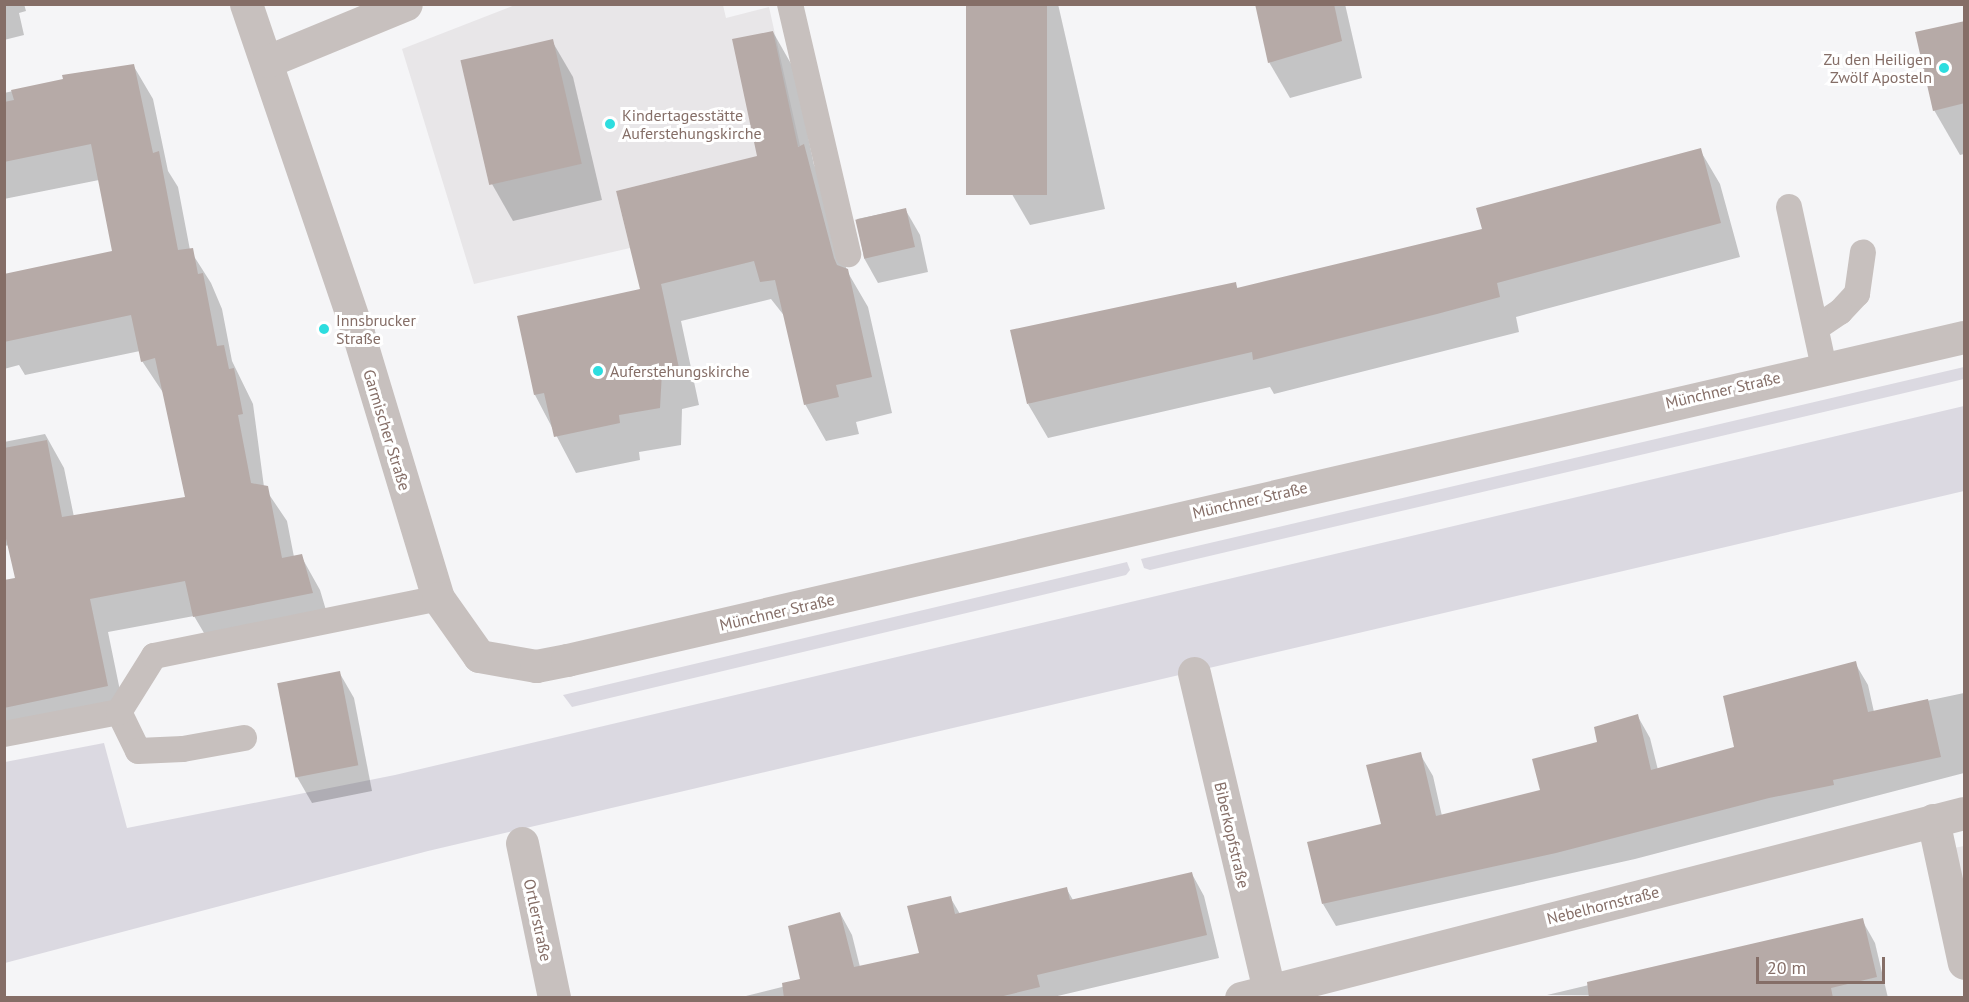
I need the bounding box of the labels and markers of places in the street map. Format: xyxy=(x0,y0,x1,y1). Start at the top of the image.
place label: Zu den Heiligen Zwölf Aposteln xyxy=(1823,49,1932,87)
marker: Zu den Heiligen Zwölf Aposteln xyxy=(1937,61,1951,75)
place label: Kindertagesstätte Auferstehungskirche xyxy=(622,105,762,143)
marker: Kindertagesstätte Auferstehungskirche xyxy=(603,117,617,131)
place label: Innsbrucker Straße xyxy=(336,310,416,348)
marker: Innsbrucker Straße xyxy=(317,322,331,336)
place label: Auferstehungskirche xyxy=(610,361,750,381)
marker: Auferstehungskirche xyxy=(591,364,605,378)

